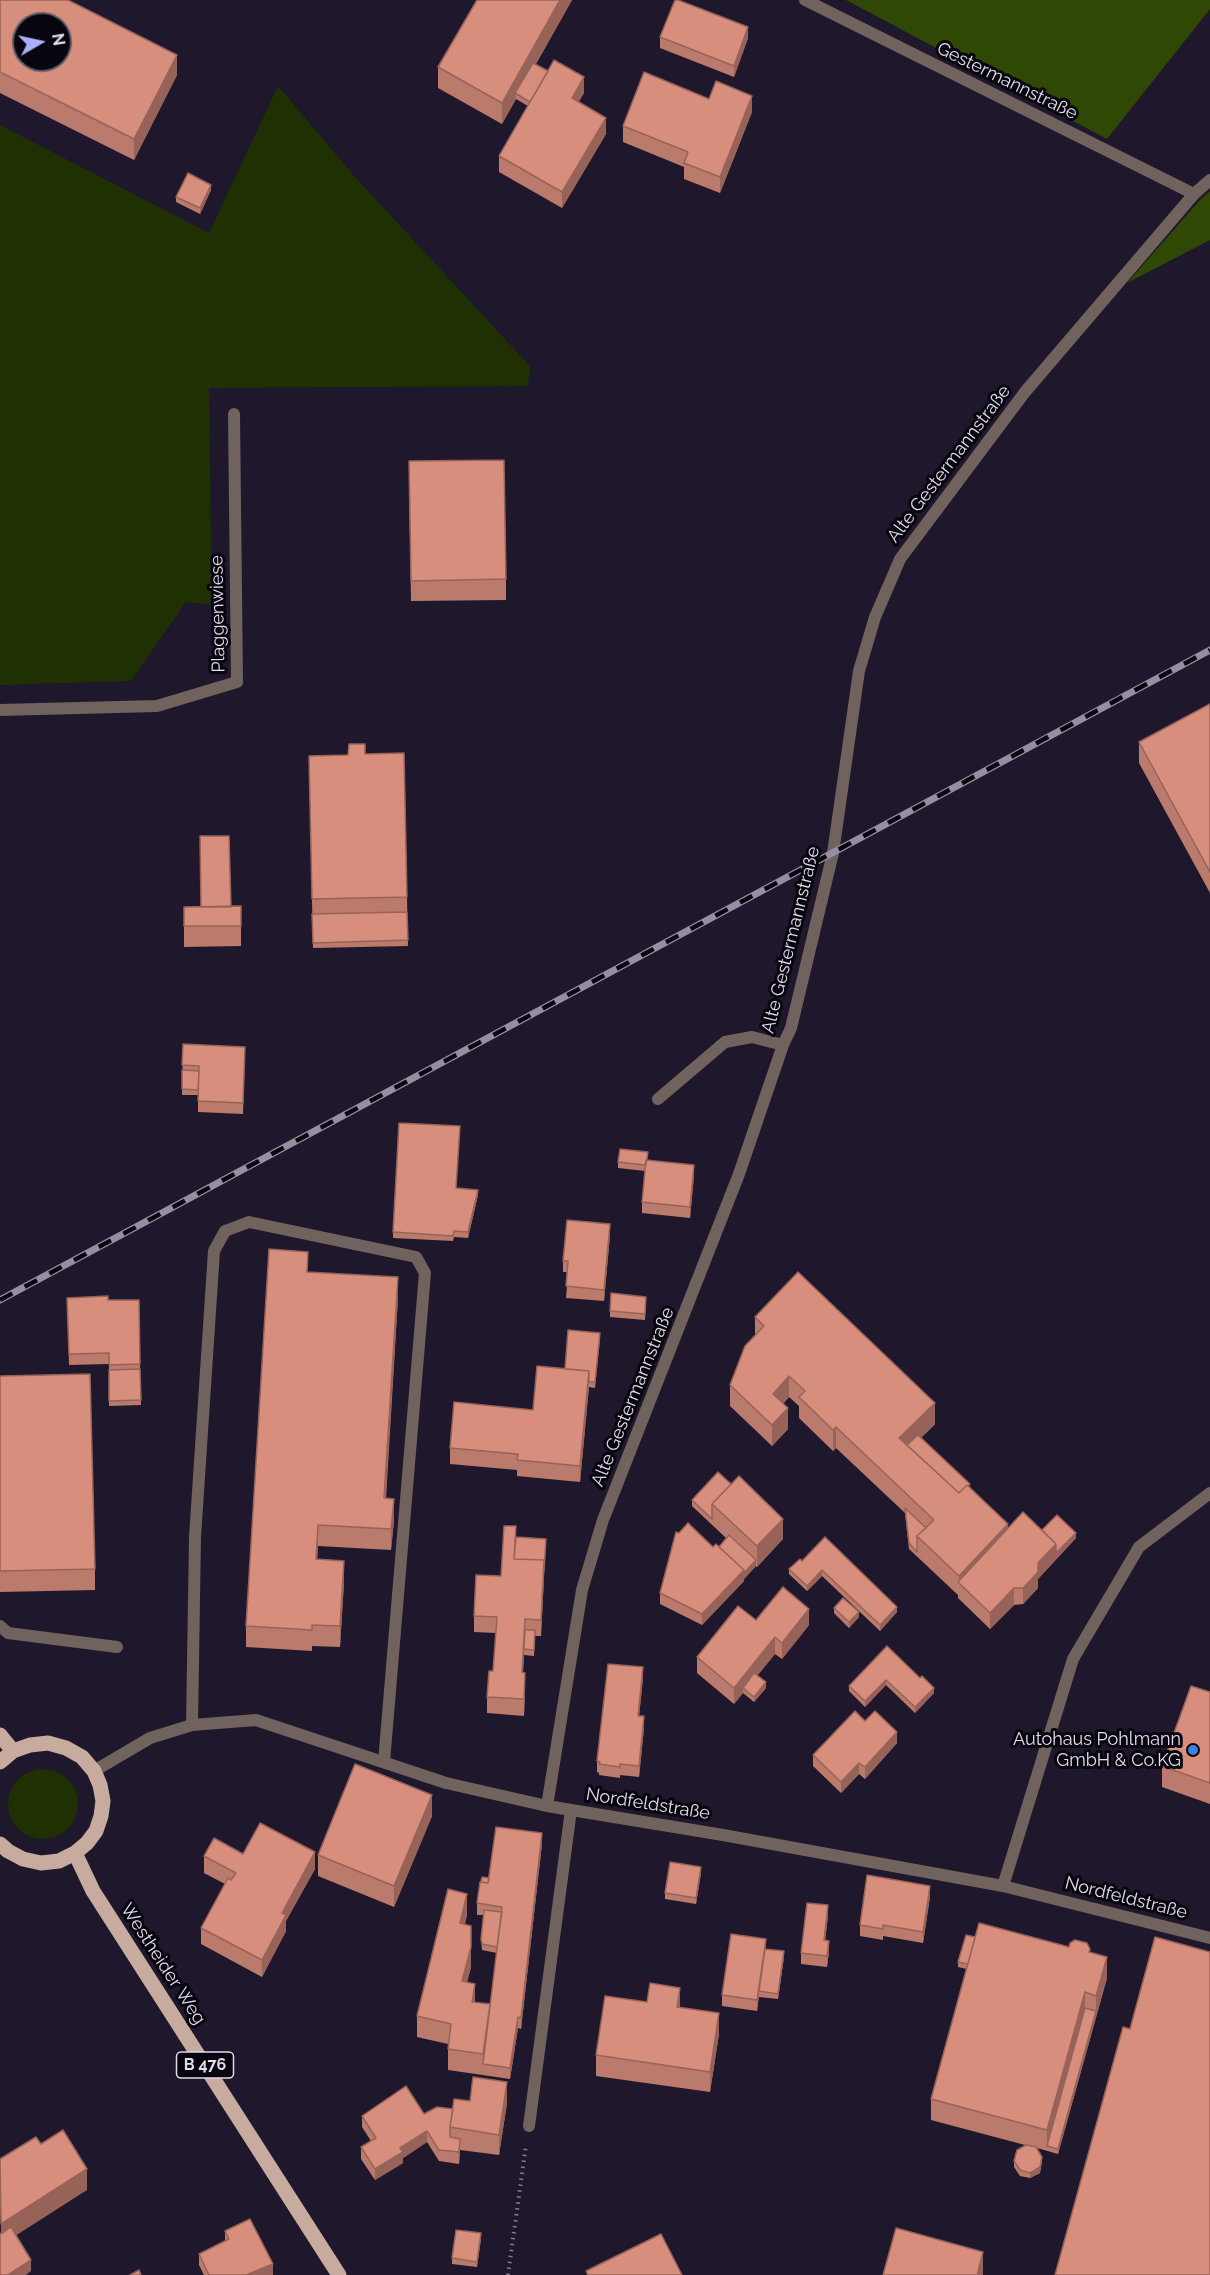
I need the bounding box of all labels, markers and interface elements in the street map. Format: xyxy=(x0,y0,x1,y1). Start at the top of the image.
north arrow xyxy=(12,12,72,72)
text: N xyxy=(48,32,69,47)
street label: Gestermannstraße xyxy=(933,38,1081,124)
street label: Alte Gestermannstraße xyxy=(883,381,1015,547)
street label: Plaggenwiese xyxy=(206,555,230,673)
street label: Alte Gestermannstraße xyxy=(757,844,825,1036)
street label: Alte Gestermannstraße xyxy=(587,1304,679,1490)
place label: Autohaus Pohlmann GmbH & Co.KG xyxy=(1013,1729,1181,1772)
marker: Autohaus Pohlmann GmbH & Co.KG xyxy=(1186,1743,1200,1757)
street label: Nordfeldstraße xyxy=(584,1784,712,1824)
street label: Nordfeldstraße xyxy=(1063,1872,1189,1924)
street label: Westheider Weg xyxy=(116,1899,210,2029)
road number: B 476 xyxy=(176,2052,234,2078)

